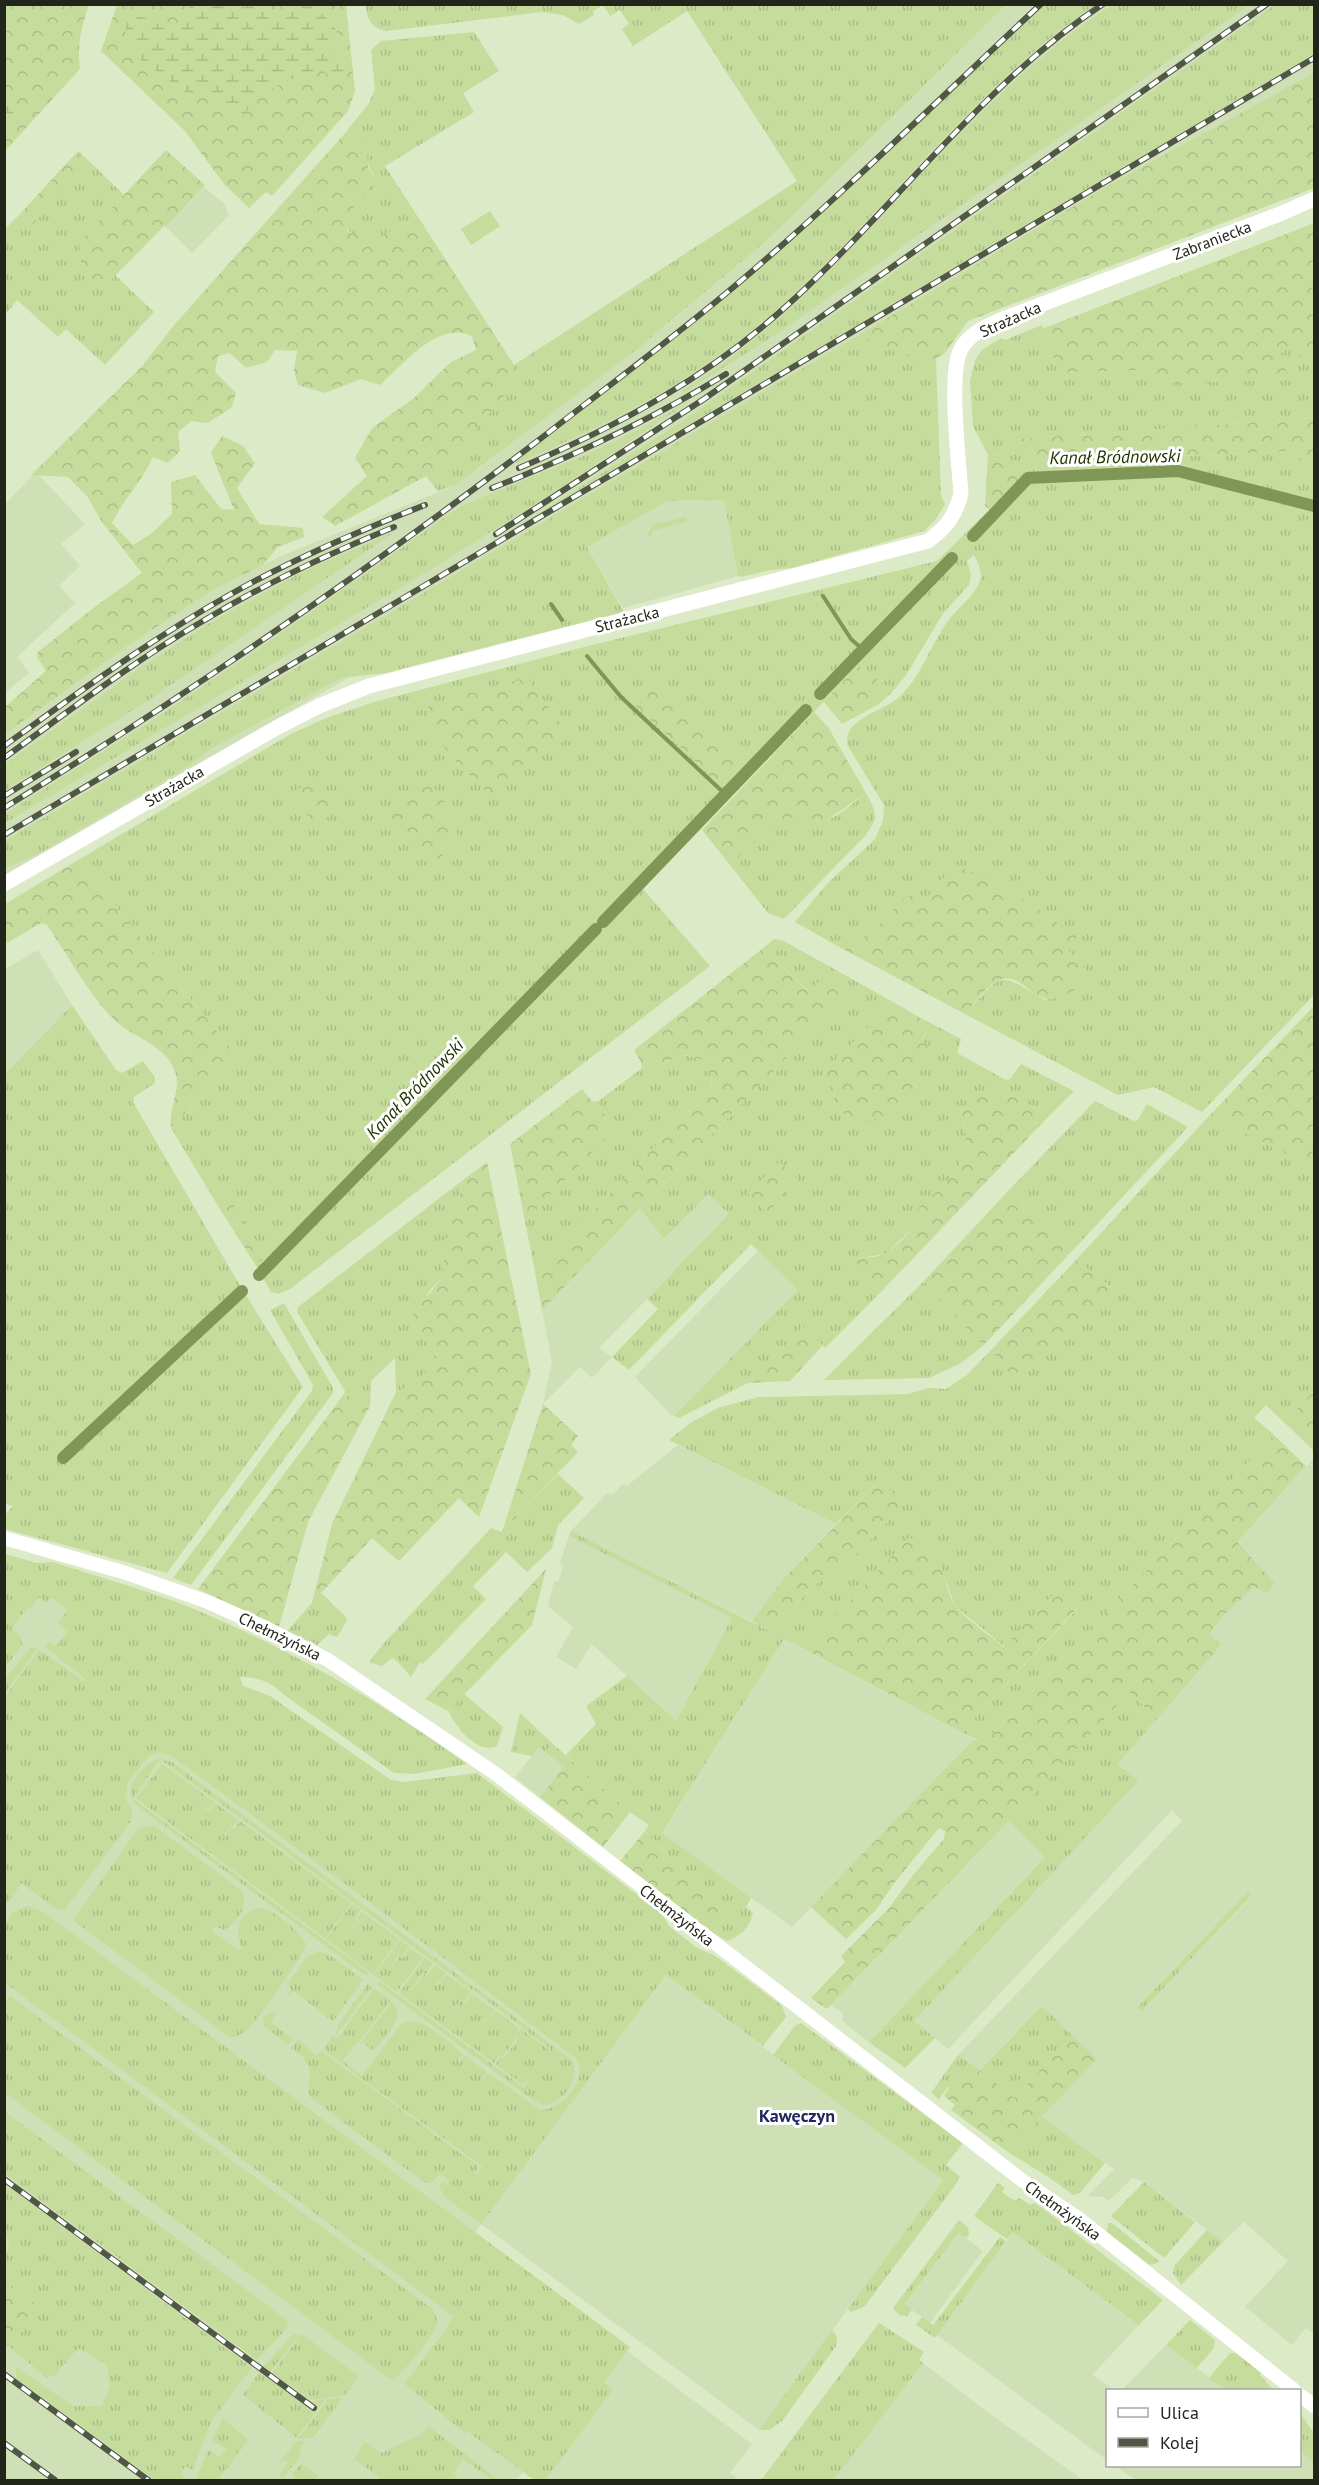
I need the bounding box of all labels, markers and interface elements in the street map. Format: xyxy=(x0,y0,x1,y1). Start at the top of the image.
street label: Zabraniecka xyxy=(1170,216,1254,264)
street label: Strażacka xyxy=(976,297,1044,341)
water label: Kanał Bródnowski xyxy=(1049,444,1182,469)
street label: Strażacka xyxy=(593,601,661,637)
street label: Strażacka xyxy=(141,761,207,811)
water label: Kanał Bródnowski xyxy=(361,1033,469,1144)
street label: Chełmżyńska xyxy=(236,1607,324,1665)
street label: Chełmżyńska xyxy=(636,1880,718,1950)
district label: Kawęczyn xyxy=(759,2104,835,2127)
street label: Chełmżyńska xyxy=(1021,2176,1105,2244)
legend xyxy=(1106,2389,1301,2467)
text: Ulica xyxy=(1160,2401,1199,2424)
text: Kolej xyxy=(1160,2431,1199,2454)

